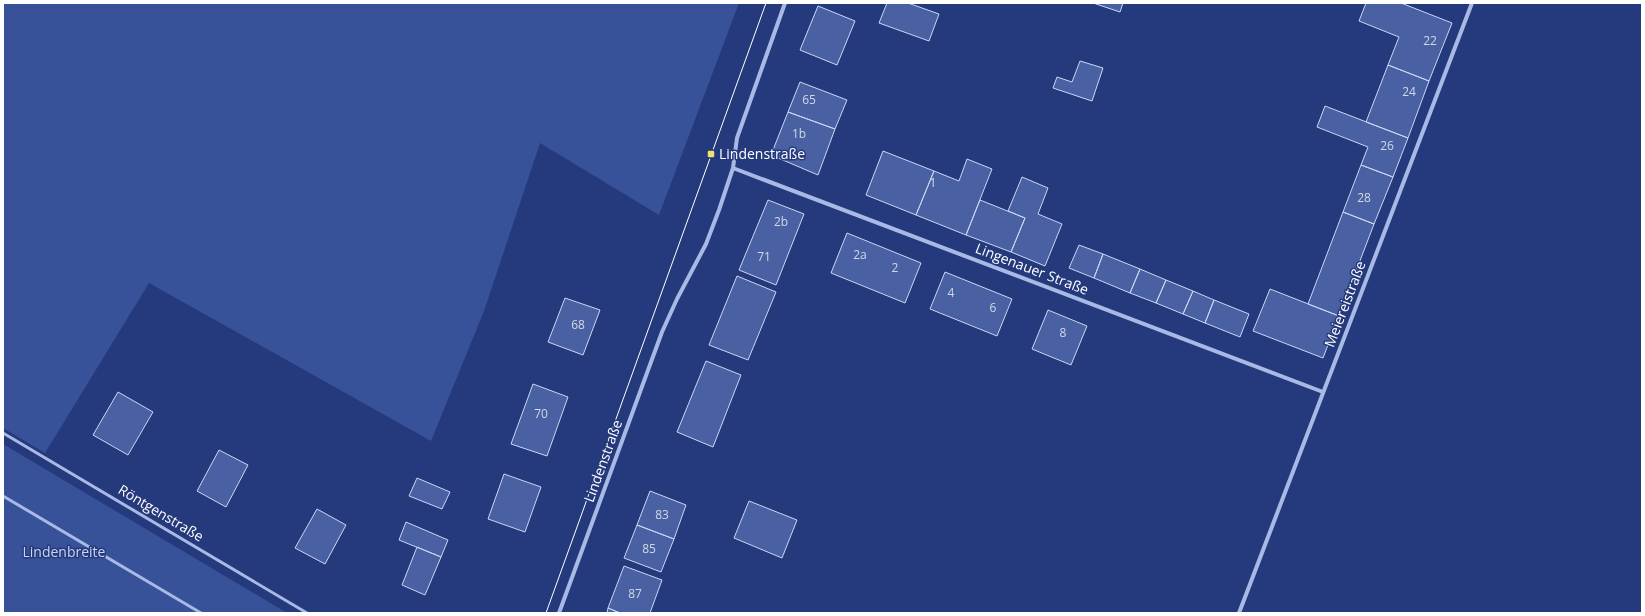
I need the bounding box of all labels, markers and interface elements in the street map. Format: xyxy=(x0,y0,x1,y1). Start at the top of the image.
house number: 22 xyxy=(1423,32,1437,49)
house number: 24 xyxy=(1402,83,1416,100)
house number: 65 xyxy=(802,91,816,108)
house number: 1b xyxy=(792,125,806,142)
house number: 26 xyxy=(1380,137,1394,154)
place label: Lindenstraße xyxy=(719,144,805,163)
marker: Lindenstraße xyxy=(706,149,716,159)
house number: 1 xyxy=(930,174,936,191)
house number: 28 xyxy=(1357,189,1371,206)
house number: 2b xyxy=(774,213,788,230)
street label: Lingenauer Straße xyxy=(973,238,1092,299)
house number: 2a xyxy=(853,246,867,263)
house number: 71 xyxy=(757,248,771,265)
street label: Meiereistraße xyxy=(1319,258,1370,350)
house number: 2 xyxy=(892,259,899,276)
house number: 4 xyxy=(948,284,955,301)
house number: 6 xyxy=(990,299,997,316)
house number: 68 xyxy=(571,316,585,333)
house number: 8 xyxy=(1060,324,1067,341)
house number: 70 xyxy=(534,405,548,422)
street label: Lindenstraße xyxy=(579,417,626,505)
street label: Röntgenstraße xyxy=(115,480,208,546)
house number: 83 xyxy=(655,506,669,523)
house number: 85 xyxy=(642,540,656,557)
park label: Lindenbreite xyxy=(23,542,106,561)
house number: 87 xyxy=(628,585,642,602)

